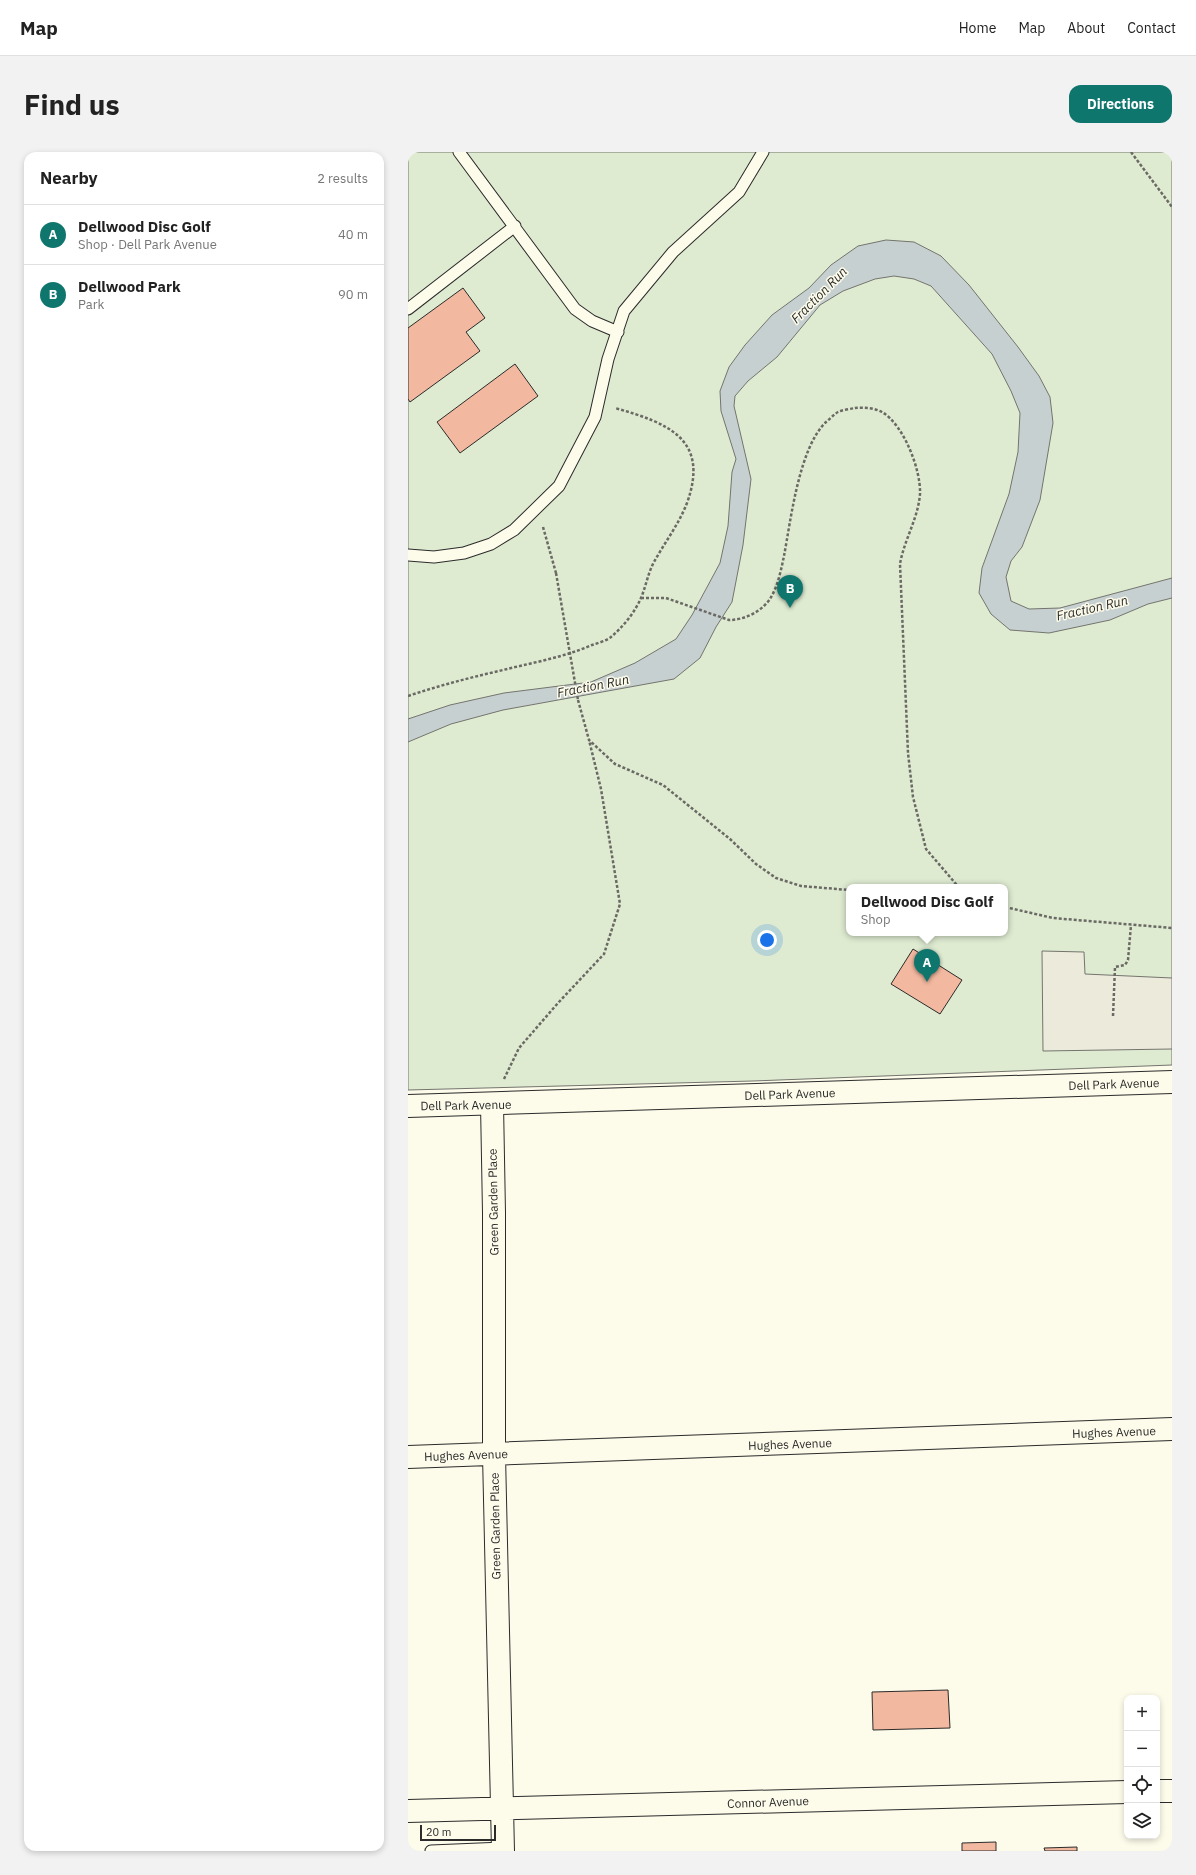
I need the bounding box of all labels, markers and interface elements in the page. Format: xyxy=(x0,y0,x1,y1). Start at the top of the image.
text: Map xyxy=(20,16,58,40)
text: Home xyxy=(959,19,996,37)
text: Map xyxy=(1018,19,1045,37)
text: About xyxy=(1067,19,1105,37)
text: Contact xyxy=(1127,19,1176,37)
button: Directions xyxy=(1069,85,1172,123)
text: Find us xyxy=(24,86,120,123)
text: Nearby xyxy=(40,167,98,189)
text: 2 results xyxy=(317,170,368,187)
text: Dellwood Disc Golf xyxy=(78,217,211,236)
text: A xyxy=(49,226,57,243)
text: 40 m xyxy=(338,226,368,243)
text: Shop · Dell Park Avenue xyxy=(78,236,217,253)
water label: Fraction Run xyxy=(787,263,851,327)
text: Dellwood Park xyxy=(78,277,181,296)
text: B xyxy=(49,286,57,303)
text: 90 m xyxy=(338,286,368,303)
text: Park xyxy=(78,296,104,313)
pin: B xyxy=(777,575,803,608)
water label: Fraction Run xyxy=(1055,592,1129,624)
water label: Fraction Run xyxy=(556,671,630,701)
popup xyxy=(846,884,1008,936)
text: Dellwood Disc Golf xyxy=(861,892,993,911)
text: Shop xyxy=(861,911,890,928)
your location xyxy=(757,930,777,950)
pin: A xyxy=(914,949,940,982)
street label: Dell Park Avenue xyxy=(1068,1075,1160,1093)
street label: Dell Park Avenue xyxy=(744,1085,836,1103)
street label: Dell Park Avenue xyxy=(420,1097,512,1113)
street label: Green Garden Place xyxy=(485,1148,501,1256)
street label: Hughes Avenue xyxy=(1072,1423,1157,1441)
street label: Hughes Avenue xyxy=(748,1435,833,1453)
street label: Hughes Avenue xyxy=(424,1446,509,1464)
street label: Green Garden Place xyxy=(487,1472,503,1580)
map controls xyxy=(1124,1695,1160,1839)
button: + xyxy=(1124,1695,1160,1731)
button: − xyxy=(1124,1731,1160,1767)
button: locate xyxy=(1124,1767,1160,1803)
street label: Connor Avenue xyxy=(727,1793,810,1811)
button: layers xyxy=(1124,1803,1160,1839)
scale bar xyxy=(420,1823,496,1842)
text: 20 m xyxy=(426,1825,451,1839)

